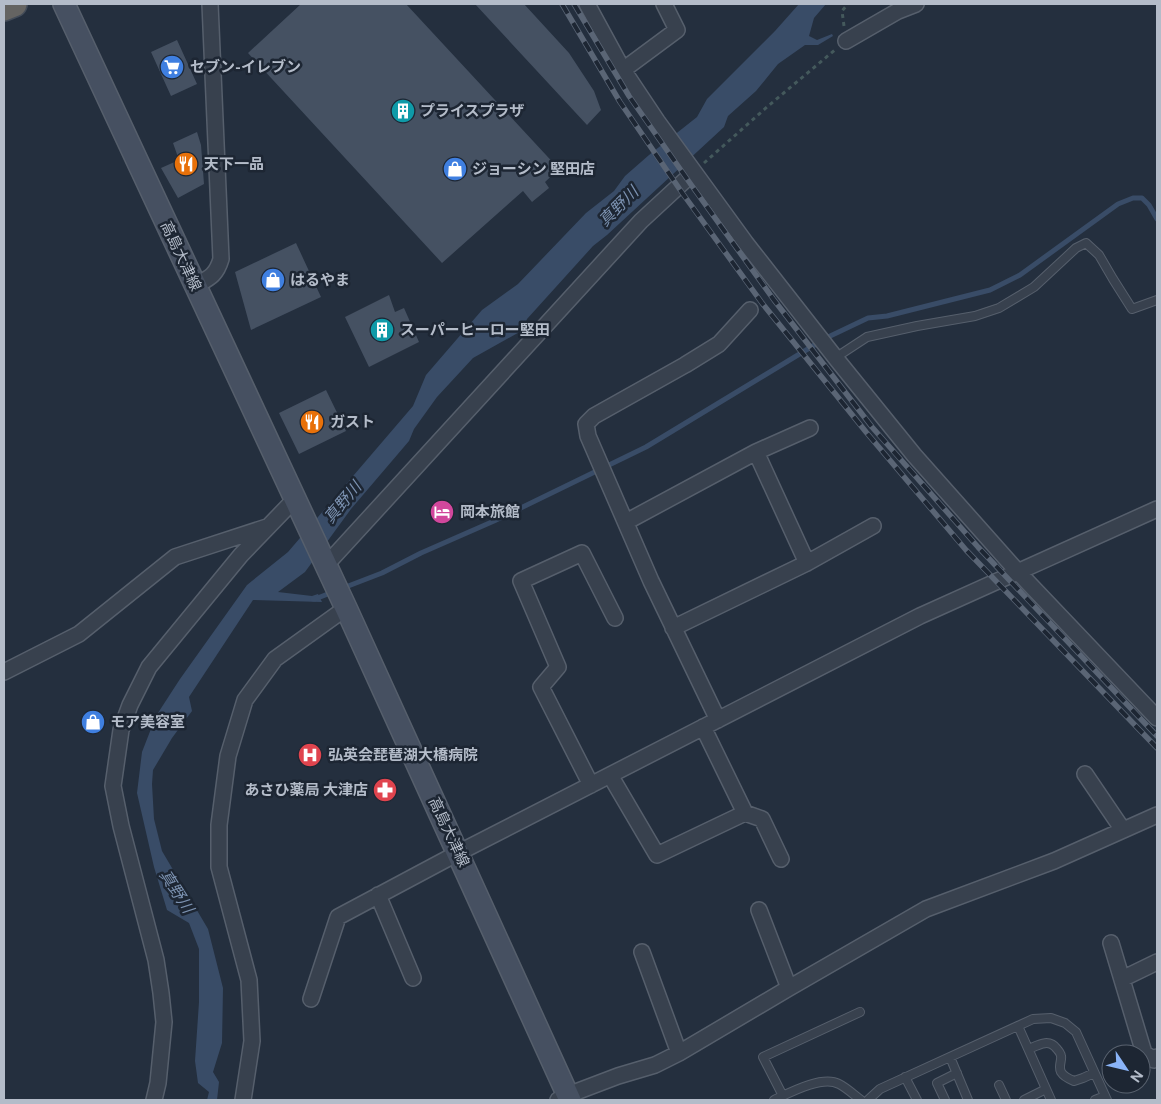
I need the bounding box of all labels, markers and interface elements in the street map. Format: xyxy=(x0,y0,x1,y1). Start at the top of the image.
supermarket icon: セブン-イレブン xyxy=(159,54,185,80)
place label: セブン-イレブン xyxy=(190,58,301,75)
building icon: プライスプラザ xyxy=(390,98,416,124)
place label: プライスプラザ xyxy=(420,102,525,119)
restaurant icon: 天下一品 xyxy=(173,151,199,177)
place label: 天下一品 xyxy=(204,155,264,172)
shop icon: ジョーシン 堅田店 xyxy=(442,156,468,182)
place label: ジョーシン 堅田店 xyxy=(472,160,595,177)
water label: 真野川 xyxy=(595,181,643,230)
street label: 高島大津線 xyxy=(158,218,205,293)
shop icon: はるやま xyxy=(260,267,286,293)
place label: はるやま xyxy=(290,271,350,288)
building icon: スーパーヒーロー堅田 xyxy=(369,317,395,343)
place label: スーパーヒーロー堅田 xyxy=(400,321,550,338)
restaurant icon: ガスト xyxy=(299,409,325,435)
place label: ガスト xyxy=(330,413,375,430)
water label: 真野川 xyxy=(320,476,366,527)
hotel icon: 岡本旅館 xyxy=(429,499,455,525)
place label: 岡本旅館 xyxy=(460,503,520,520)
shop icon: モア美容室 xyxy=(80,709,106,735)
place label: モア美容室 xyxy=(110,713,185,730)
hospital icon: 弘英会琵琶湖大橋病院 xyxy=(297,742,323,768)
place label: 弘英会琵琶湖大橋病院 xyxy=(328,746,478,763)
pharmacy icon: あさひ薬局 大津店 xyxy=(372,777,398,803)
place label: あさひ薬局 大津店 xyxy=(245,781,368,798)
street label: 高島大津線 xyxy=(426,794,473,869)
water label: 真野川 xyxy=(156,866,199,918)
north arrow xyxy=(1101,1044,1151,1094)
text: N xyxy=(1127,1067,1146,1086)

